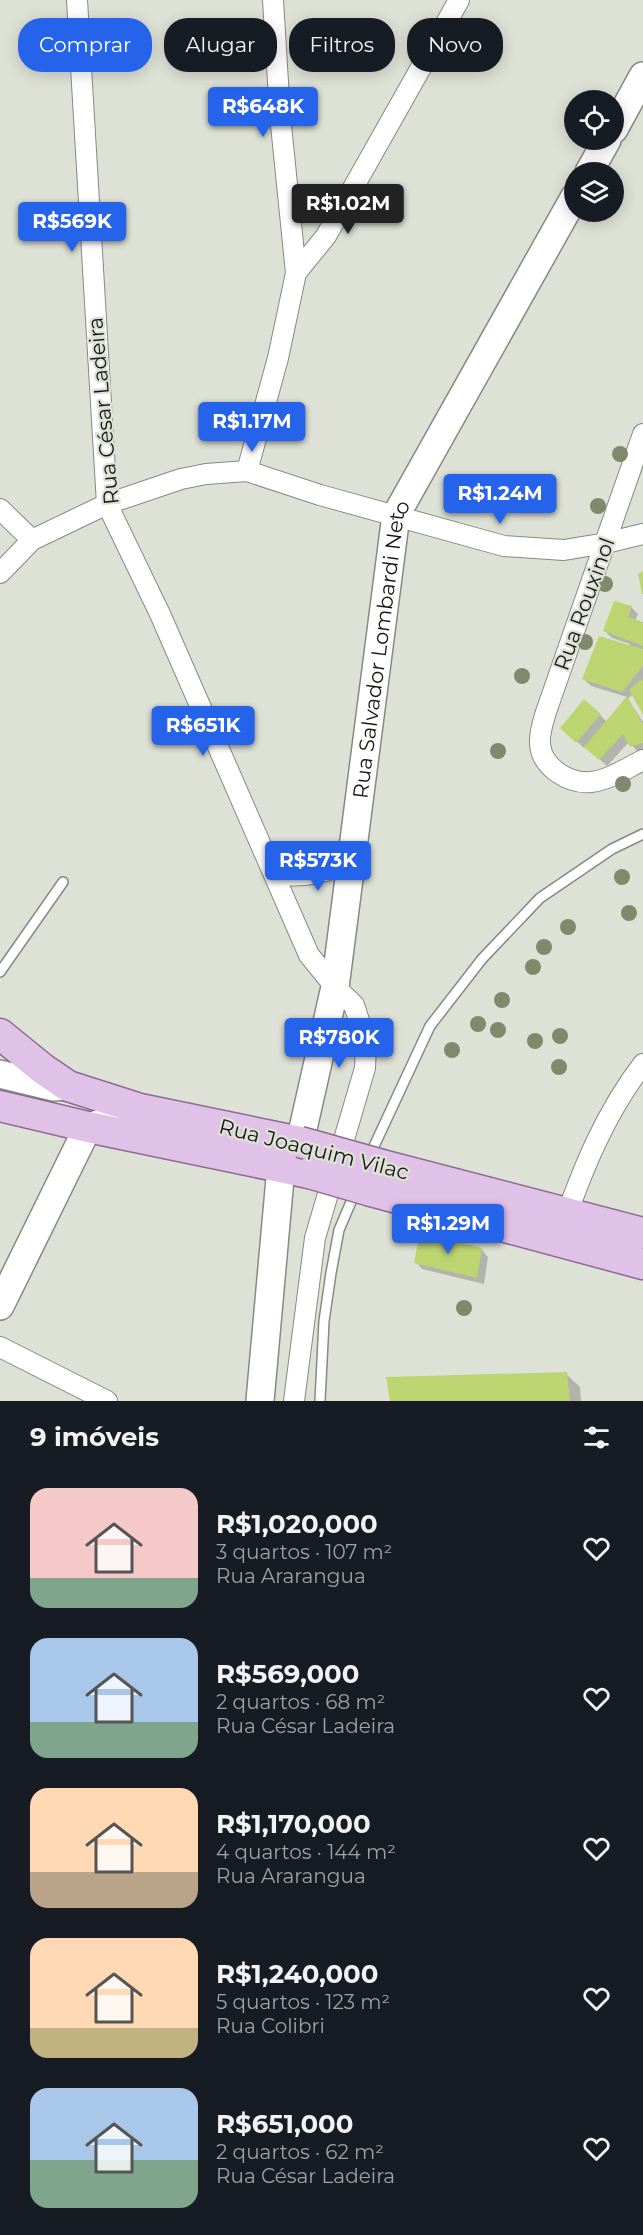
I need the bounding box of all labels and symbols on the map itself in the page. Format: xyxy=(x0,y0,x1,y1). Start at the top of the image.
pin: R$648K xyxy=(214,87,312,138)
pin: R$1.02M xyxy=(293,184,403,235)
pin: R$569K xyxy=(23,202,121,253)
street label: Rua César Ladeira xyxy=(82,316,124,506)
pin: R$1.17M xyxy=(197,402,307,453)
pin: R$1.24M xyxy=(445,474,555,525)
street label: Rua Salvador Lombardi Neto xyxy=(347,495,415,800)
street label: Rua Rouxinol xyxy=(548,534,620,674)
pin: R$651K xyxy=(154,706,252,757)
pin: R$573K xyxy=(269,841,367,892)
pin: R$780K xyxy=(290,1018,388,1069)
street label: Rua Joaquim Vilac xyxy=(216,1113,412,1185)
pin: R$1.29M xyxy=(393,1204,503,1255)

